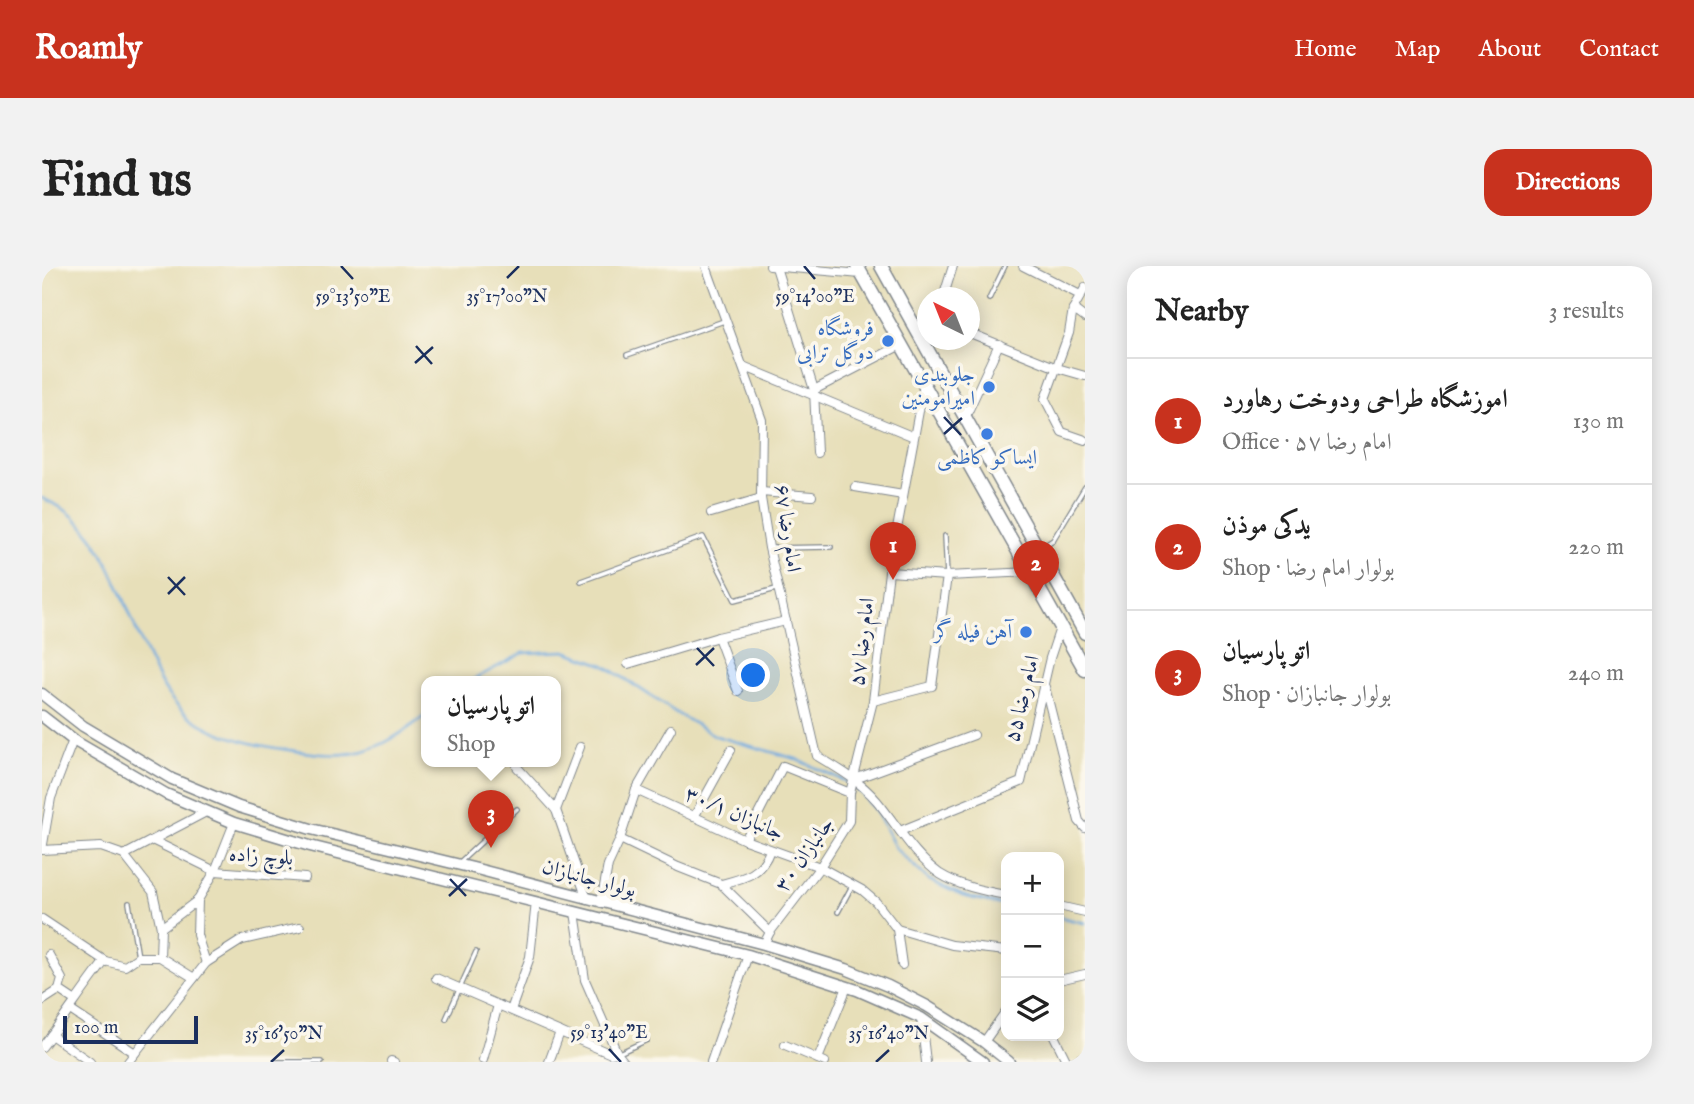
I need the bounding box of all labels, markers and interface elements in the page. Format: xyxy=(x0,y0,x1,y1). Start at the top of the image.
text: Roamly xyxy=(35,28,142,70)
text: Home xyxy=(1294,34,1357,65)
text: Map xyxy=(1395,34,1441,65)
text: About xyxy=(1479,34,1541,65)
text: Contact xyxy=(1579,34,1659,65)
button: Directions xyxy=(1484,149,1652,216)
text: Find us xyxy=(42,151,192,213)
text: 59°13'50"E xyxy=(315,286,391,309)
text: 35°17'00"N xyxy=(466,286,548,309)
text: 59°14'00"E xyxy=(775,286,855,309)
north arrow xyxy=(917,287,980,350)
text: Nearby xyxy=(1155,293,1248,331)
text: 3 results xyxy=(1549,297,1624,326)
place label: فروشگاه دوگل ترابی xyxy=(797,315,874,367)
marker: فروشگاه دوگل ترابی xyxy=(880,333,896,349)
place label: جلوبندی امیرامومنین xyxy=(902,362,975,413)
marker: جلوبندی امیرامومنین xyxy=(981,379,997,395)
text: اموزشگاه طراحی ودوخت رهاورد xyxy=(1222,383,1508,416)
text: 1 xyxy=(1174,407,1182,436)
text: 130 m xyxy=(1573,407,1624,436)
marker: ایساکو کاظمی xyxy=(979,426,995,442)
text: Office · امام رضا ۵۷ xyxy=(1222,428,1392,457)
place label: ایساکو کاظمی xyxy=(937,445,1037,472)
street label: امام رضا ۶۷ xyxy=(764,482,807,574)
text: یدکی موذن xyxy=(1222,509,1311,542)
pin: 1 xyxy=(870,522,916,580)
text: 2 xyxy=(1173,533,1183,562)
text: 220 m xyxy=(1568,533,1624,562)
pin: 2 xyxy=(1013,540,1059,598)
text: Shop · بولوار امام رضا xyxy=(1222,554,1395,583)
street label: امام رضا ۵۷ xyxy=(844,596,885,688)
place label: آهن فیله گر xyxy=(932,617,1014,646)
marker: آهن فیله گر xyxy=(1018,624,1034,640)
text: اتو پارسیان xyxy=(1222,635,1310,668)
street label: امام رضا ۵۵ xyxy=(999,653,1050,746)
your location xyxy=(736,658,770,692)
text: 3 xyxy=(1174,659,1182,688)
text: 240 m xyxy=(1568,659,1624,688)
popup xyxy=(421,676,561,767)
text: Shop · بولوار جانبازان xyxy=(1222,680,1391,709)
text: اتو پارسیان xyxy=(447,690,535,723)
text: Shop xyxy=(447,730,496,759)
street label: جانبازان ۳۰/۱ xyxy=(680,781,788,847)
pin: 3 xyxy=(468,790,514,848)
street label: جانبازان ۳۰ xyxy=(769,812,841,898)
street label: بلوچ زاده xyxy=(228,841,294,877)
map controls xyxy=(1001,852,1064,1041)
button: + xyxy=(1001,852,1064,915)
street label: بولوار جانبازان xyxy=(539,854,639,904)
button: − xyxy=(1001,915,1064,978)
button: layers xyxy=(1001,978,1064,1041)
scale bar xyxy=(63,1013,198,1045)
text: 100 m xyxy=(74,1016,118,1040)
text: 59°13'40"E xyxy=(570,1022,648,1045)
text: 35°16'50"N xyxy=(245,1023,323,1046)
text: 35°16'40"N xyxy=(849,1023,930,1046)

